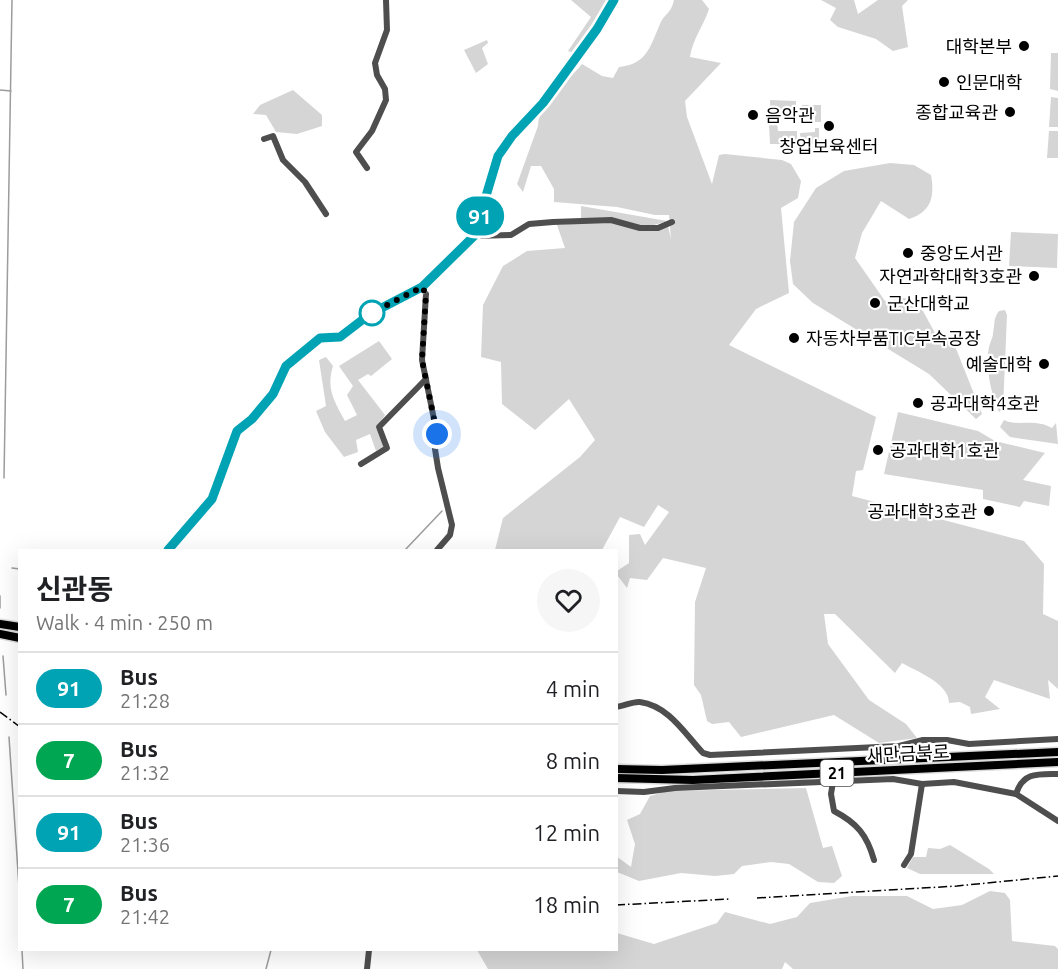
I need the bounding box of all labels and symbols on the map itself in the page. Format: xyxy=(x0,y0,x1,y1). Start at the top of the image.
place label: 대학본부 xyxy=(946,36,1012,56)
marker: 대학본부 xyxy=(1017,39,1031,53)
place label: 인문대학 xyxy=(956,72,1022,92)
marker: 인문대학 xyxy=(937,75,951,89)
place label: 종합교육관 xyxy=(915,102,998,122)
place label: 음악관 xyxy=(765,105,815,125)
marker: 종합교육관 xyxy=(1003,105,1017,119)
marker: 음악관 xyxy=(746,108,760,122)
marker: 창업보육센터 xyxy=(822,119,836,133)
place label: 창업보육센터 xyxy=(779,136,879,156)
line badge: 91 xyxy=(453,196,507,236)
place label: 중앙도서관 xyxy=(920,243,1003,263)
marker: 중앙도서관 xyxy=(901,246,915,260)
place label: 자연과학대학3호관 xyxy=(879,266,1022,286)
marker: 자연과학대학3호관 xyxy=(1027,269,1041,283)
place label: 군산대학교 xyxy=(887,293,970,313)
marker: 군산대학교 xyxy=(868,296,882,310)
unlabelled marker xyxy=(359,300,385,326)
place label: 자동차부품TIC부속공장 xyxy=(806,328,981,348)
marker: 자동차부품TIC부속공장 xyxy=(787,331,801,345)
place label: 예술대학 xyxy=(966,354,1032,374)
marker: 예술대학 xyxy=(1037,357,1051,371)
place label: 공과대학4호관 xyxy=(930,393,1040,413)
marker: 공과대학4호관 xyxy=(911,396,925,410)
your location xyxy=(422,419,452,449)
place label: 공과대학1호관 xyxy=(890,440,1000,460)
marker: 공과대학1호관 xyxy=(871,443,885,457)
place label: 공과대학3호관 xyxy=(867,501,977,521)
marker: 공과대학3호관 xyxy=(982,504,996,518)
street label: 새만금북로 xyxy=(866,741,950,765)
road number: 21 xyxy=(820,760,854,786)

